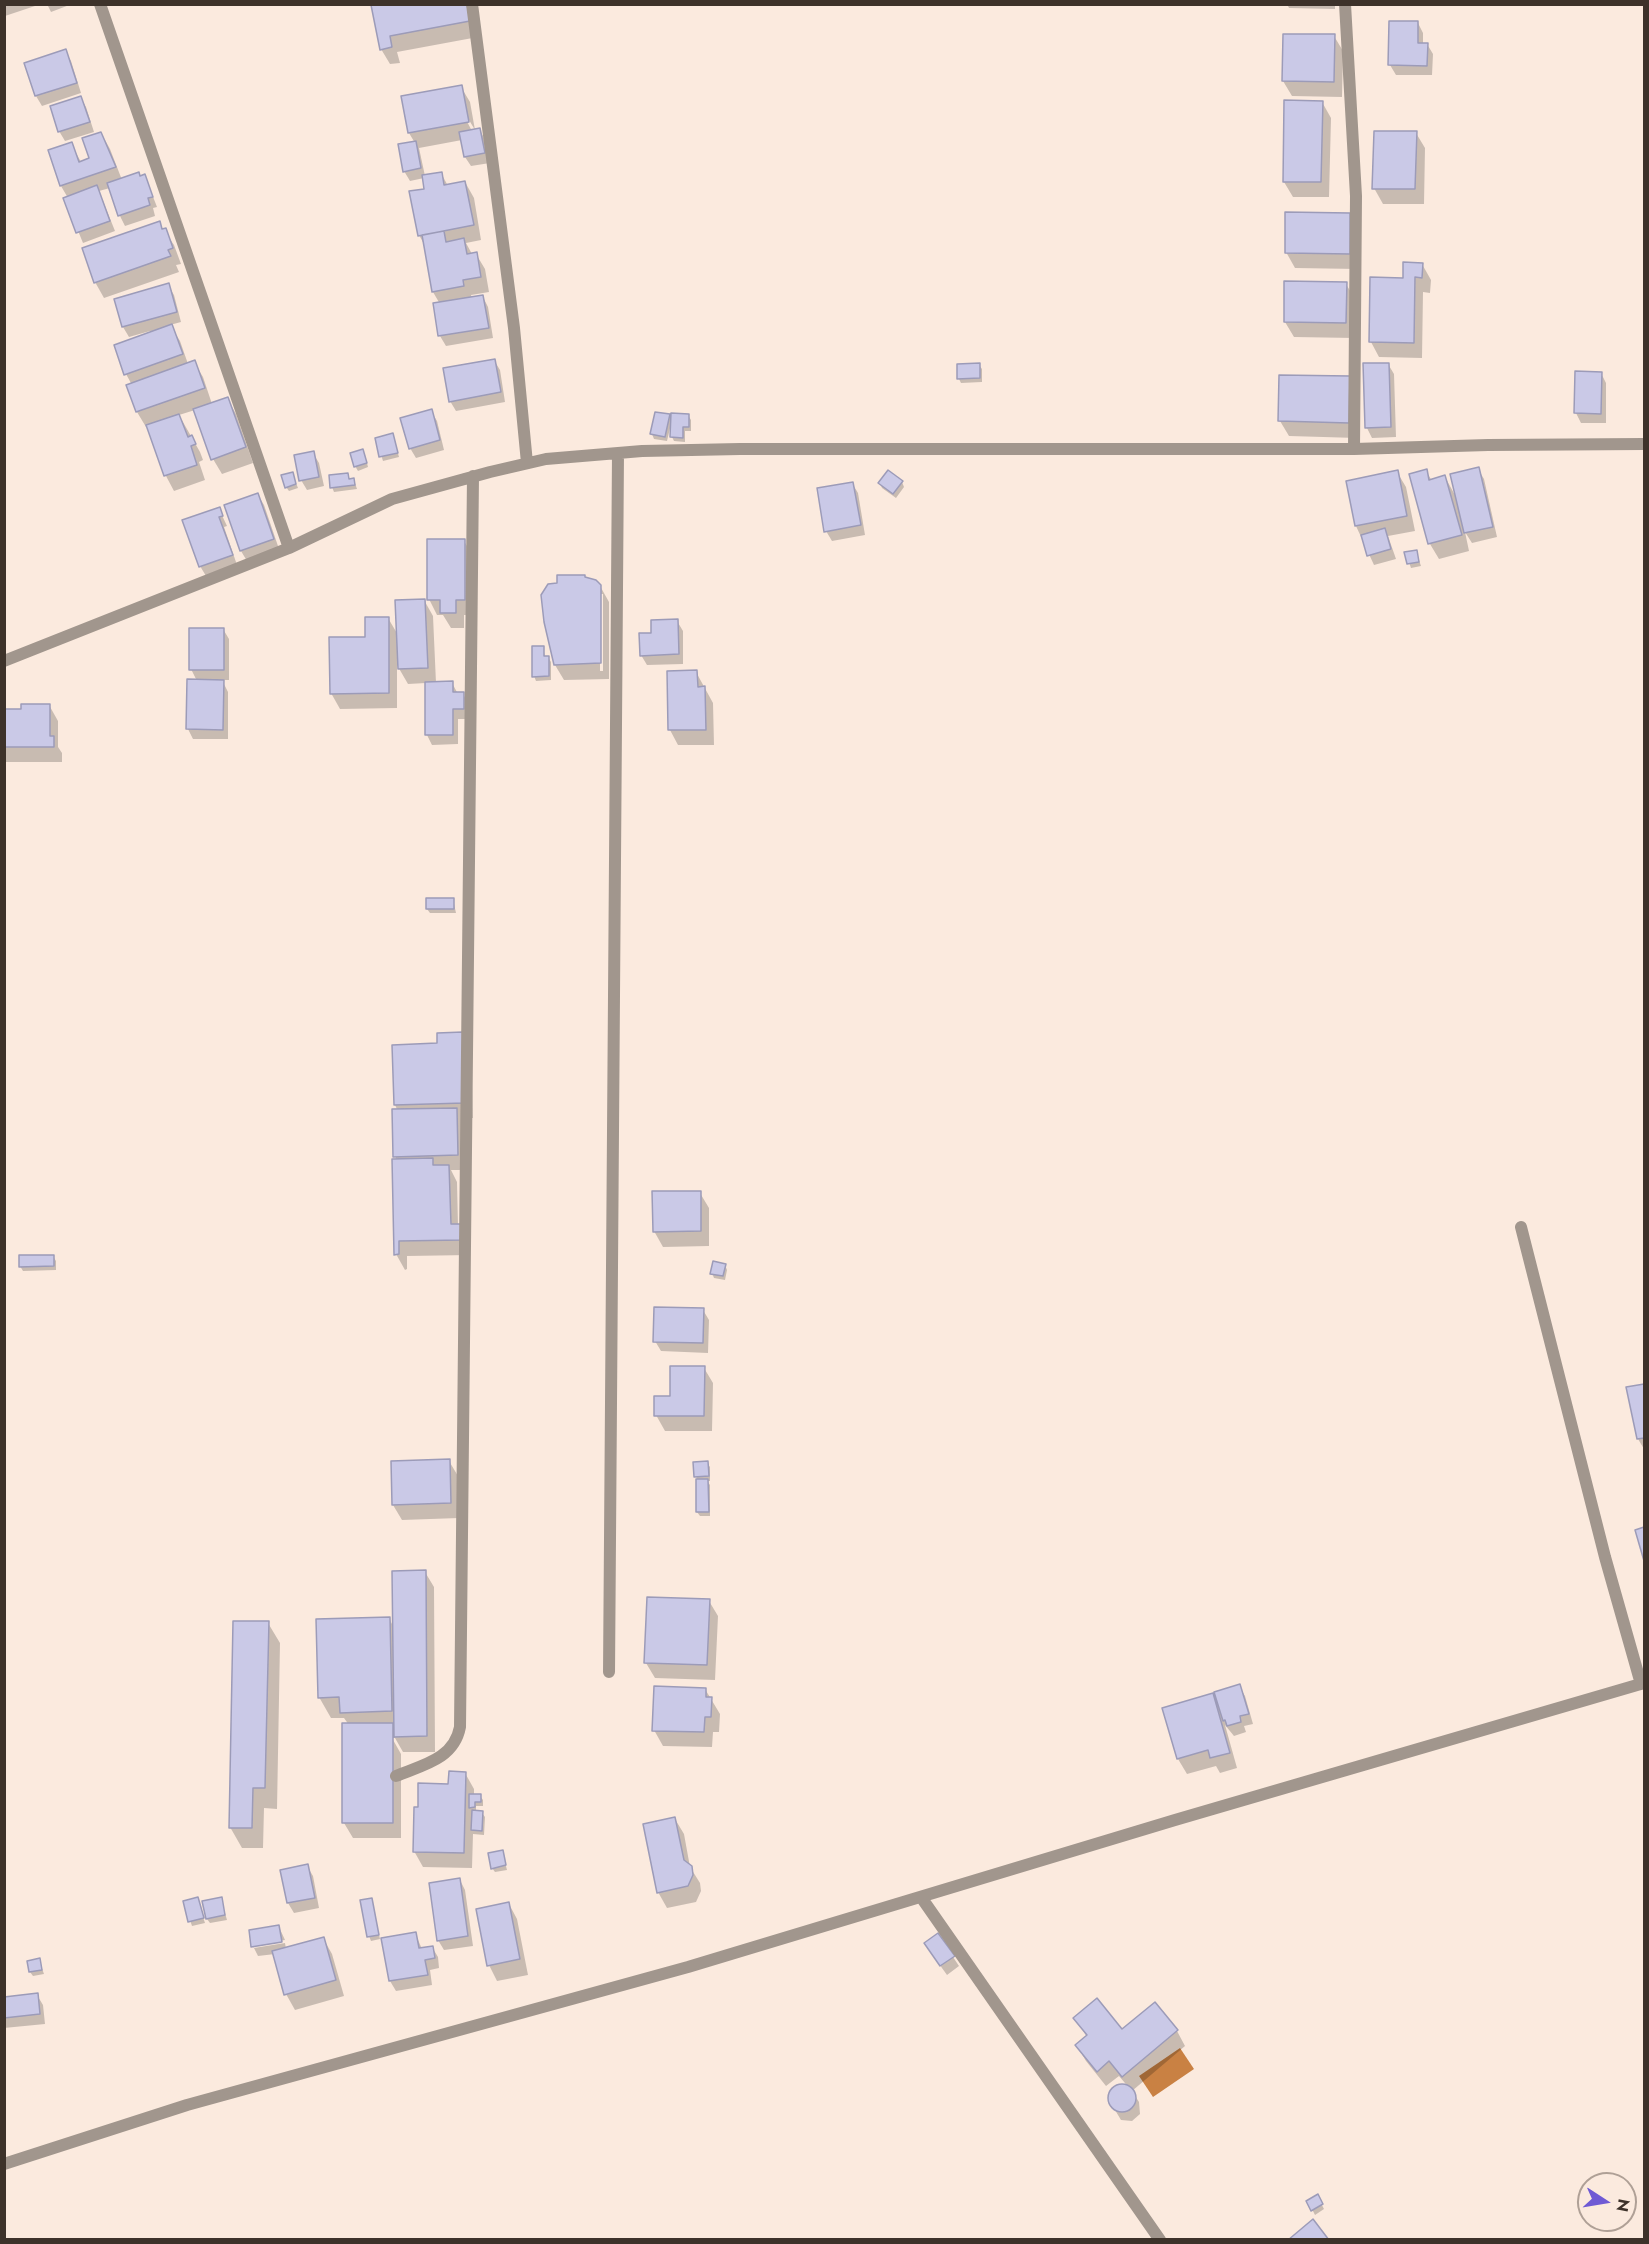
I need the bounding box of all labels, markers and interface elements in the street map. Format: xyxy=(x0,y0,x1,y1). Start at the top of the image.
north arrow xyxy=(1577,2172,1637,2232)
text: N xyxy=(1611,2197,1636,2214)

